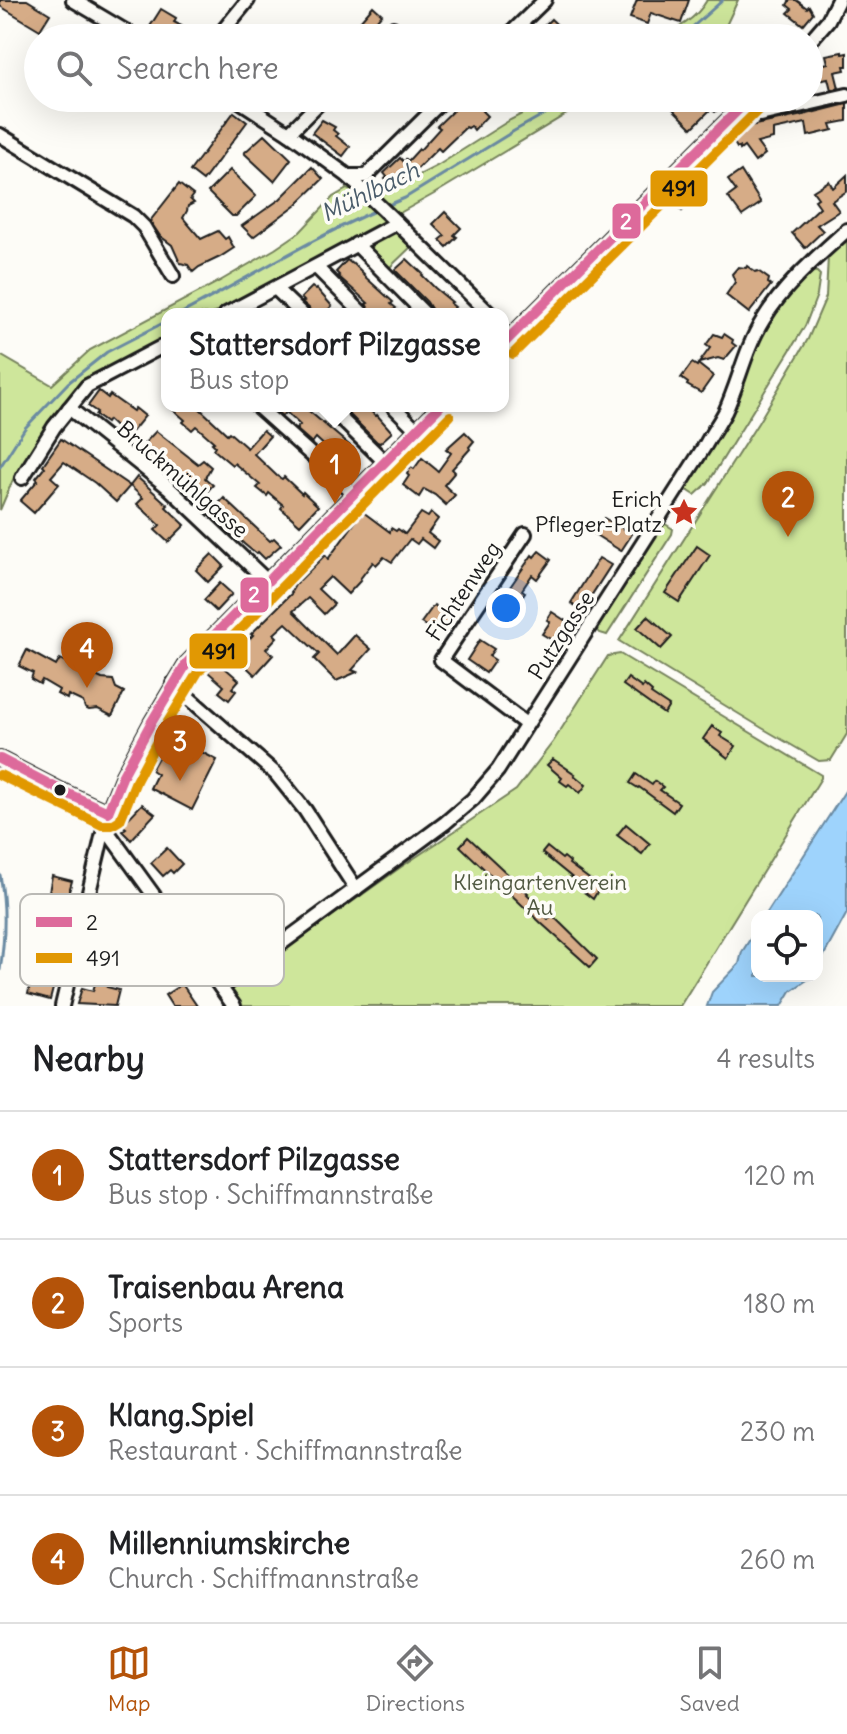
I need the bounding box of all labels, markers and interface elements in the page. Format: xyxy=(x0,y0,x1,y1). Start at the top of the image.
search box xyxy=(24,24,823,112)
icon: search xyxy=(52,46,96,90)
text: Search here xyxy=(116,49,279,87)
water label: Mühlbach xyxy=(316,154,425,228)
line badge: 491 xyxy=(649,169,709,208)
text: 491 xyxy=(662,174,696,202)
line badge: 2 xyxy=(611,202,642,240)
text: 2 xyxy=(620,207,632,235)
popup xyxy=(161,308,509,412)
text: Stattersdorf Pilzgasse xyxy=(189,325,481,363)
text: Bus stop xyxy=(189,363,289,396)
street label: Bruckmühlgasse xyxy=(112,414,254,544)
pin: 1 xyxy=(309,438,361,504)
pin: 2 xyxy=(762,471,814,537)
place label: Erich Pfleger-Platz xyxy=(535,485,662,538)
place icon: Erich Pfleger-Platz xyxy=(669,497,699,527)
street label: Fichtenweg xyxy=(419,536,507,646)
line badge: 2 xyxy=(239,576,270,614)
text: 2 xyxy=(248,580,260,608)
street label: Putzgasse xyxy=(522,585,600,685)
your location xyxy=(486,588,526,628)
pin: 4 xyxy=(61,622,113,688)
line badge: 491 xyxy=(188,632,249,670)
text: 491 xyxy=(202,637,236,665)
pin: 3 xyxy=(154,715,206,781)
unlabelled marker xyxy=(52,782,68,798)
park label: Kleingartenverein Au xyxy=(453,868,627,921)
legend xyxy=(20,894,284,986)
text: 2 xyxy=(86,908,98,936)
map controls xyxy=(751,910,823,982)
button: locate xyxy=(751,910,823,982)
text: 491 xyxy=(86,944,120,972)
text: Nearby xyxy=(32,1037,145,1080)
text: 4 results xyxy=(717,1042,815,1075)
text: Stattersdorf Pilzgasse xyxy=(108,1140,400,1178)
text: 1 xyxy=(53,1159,63,1192)
text: 120 m xyxy=(744,1159,815,1192)
text: Bus stop · Schiffmannstraße xyxy=(108,1178,434,1211)
text: Traisenbau Arena xyxy=(108,1268,344,1306)
text: 2 xyxy=(51,1287,65,1320)
text: 180 m xyxy=(744,1287,815,1320)
text: Sports xyxy=(108,1306,183,1339)
text: Klang.Spiel xyxy=(108,1396,254,1434)
text: 3 xyxy=(51,1415,65,1448)
text: 230 m xyxy=(740,1415,815,1448)
text: Restaurant · Schiffmannstraße xyxy=(108,1434,463,1467)
text: Millenniumskirche xyxy=(108,1524,350,1562)
text: 4 xyxy=(50,1543,66,1576)
text: 260 m xyxy=(740,1543,815,1576)
text: Church · Schiffmannstraße xyxy=(108,1562,419,1595)
tab: Map xyxy=(107,1641,151,1717)
tab: Directions xyxy=(366,1641,465,1717)
tab: Saved xyxy=(679,1641,740,1717)

